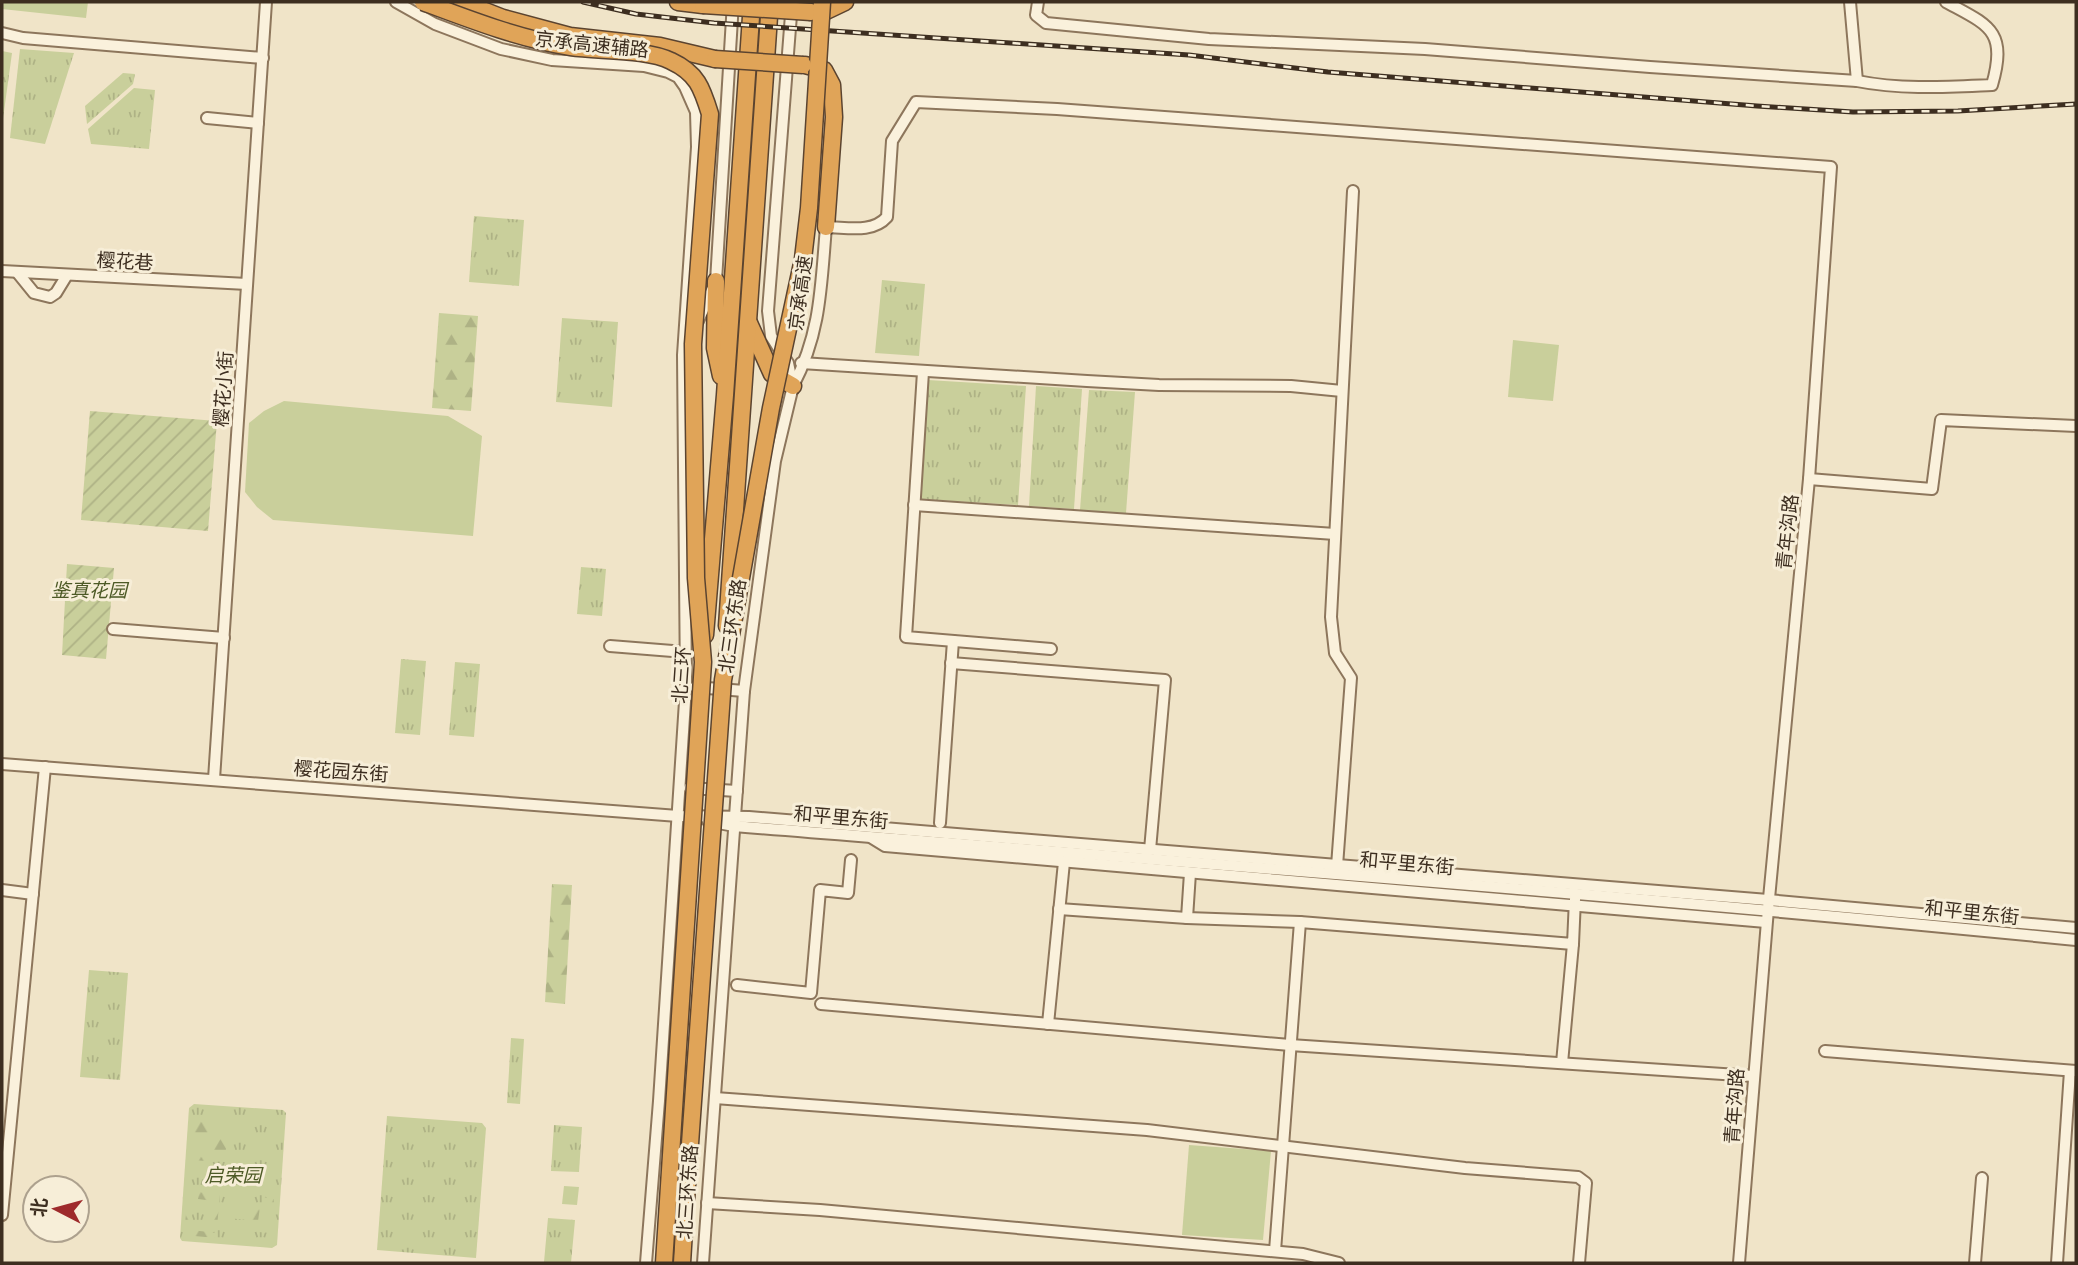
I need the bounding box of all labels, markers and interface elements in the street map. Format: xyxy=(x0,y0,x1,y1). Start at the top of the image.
street label: 京承高速辅路 xyxy=(534,27,650,62)
street label: 樱花巷 xyxy=(96,249,154,274)
street label: 京承高速 xyxy=(784,254,817,332)
street label: 樱花小街 xyxy=(209,350,238,428)
street label: 青年沟路 xyxy=(1772,493,1803,571)
street label: 北三环东路 xyxy=(714,577,750,675)
park label: 鉴真花园 xyxy=(51,579,130,602)
street label: 北三环 xyxy=(668,646,695,704)
street label: 樱花园东街 xyxy=(293,757,389,786)
street label: 和平里东街 xyxy=(793,802,889,833)
street label: 和平里东街 xyxy=(1359,848,1455,879)
street label: 和平里东街 xyxy=(1923,896,2020,929)
street label: 青年沟路 xyxy=(1720,1067,1749,1145)
street label: 北三环东路 xyxy=(673,1144,702,1240)
park label: 启荣园 xyxy=(204,1164,264,1187)
north arrow xyxy=(21,1174,91,1244)
text: 北 xyxy=(27,1197,52,1218)

